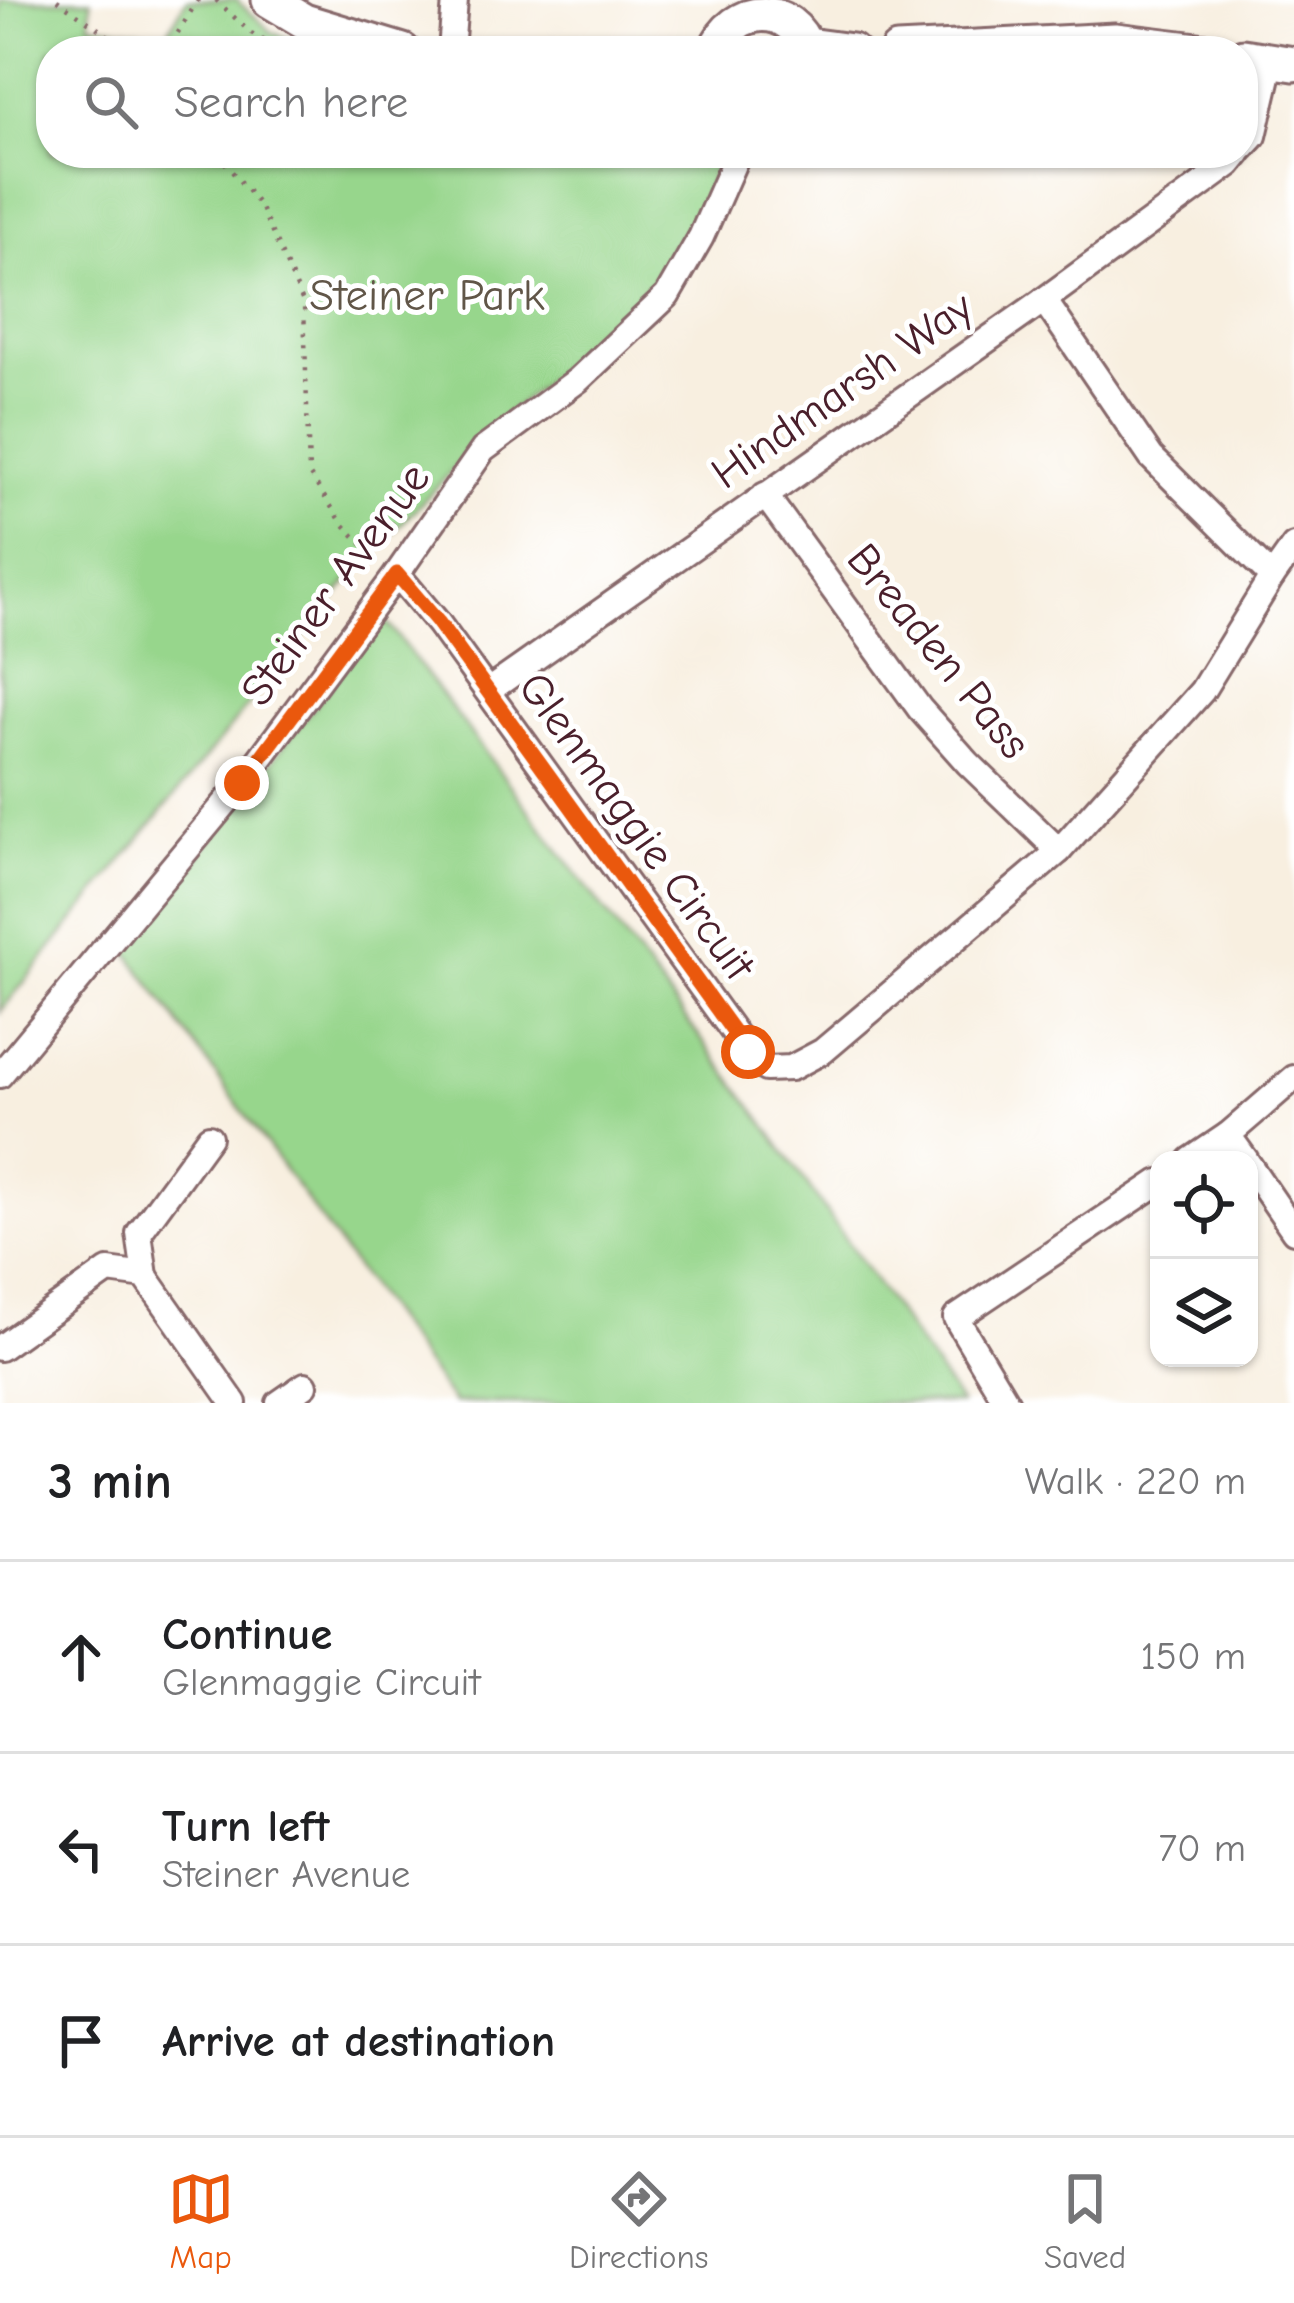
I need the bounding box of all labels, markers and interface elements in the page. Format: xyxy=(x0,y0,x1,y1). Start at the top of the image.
search box xyxy=(36,36,1258,168)
icon: search xyxy=(78,69,144,135)
text: Search here xyxy=(174,76,408,128)
park label: Steiner Park xyxy=(309,269,545,321)
street label: Hindmarsh Way xyxy=(701,280,983,499)
street label: Steiner Avenue xyxy=(230,453,440,715)
street label: Breaden Pass xyxy=(837,533,1041,769)
street label: Glenmaggie Circuit xyxy=(508,662,767,991)
route end xyxy=(215,756,269,810)
route start xyxy=(721,1025,775,1079)
map controls xyxy=(1150,1151,1258,1367)
button: locate xyxy=(1150,1151,1258,1259)
button: layers xyxy=(1150,1259,1258,1367)
text: 3 min xyxy=(48,1452,172,1511)
text: Walk · 220 m xyxy=(1025,1459,1246,1504)
text: Continue xyxy=(162,1608,332,1660)
icon: ahead xyxy=(48,1624,114,1690)
text: 150 m xyxy=(1140,1634,1246,1679)
text: Glenmaggie Circuit xyxy=(162,1660,481,1705)
text: Turn left xyxy=(162,1800,329,1852)
icon: left xyxy=(48,1816,114,1882)
text: 70 m xyxy=(1159,1826,1246,1871)
text: Steiner Avenue xyxy=(162,1852,410,1897)
icon: arrive xyxy=(48,2008,114,2074)
text: Arrive at destination xyxy=(162,2015,555,2067)
tab: Map xyxy=(168,2166,234,2276)
tab: Directions xyxy=(569,2166,709,2276)
tab: Saved xyxy=(1044,2166,1126,2276)

